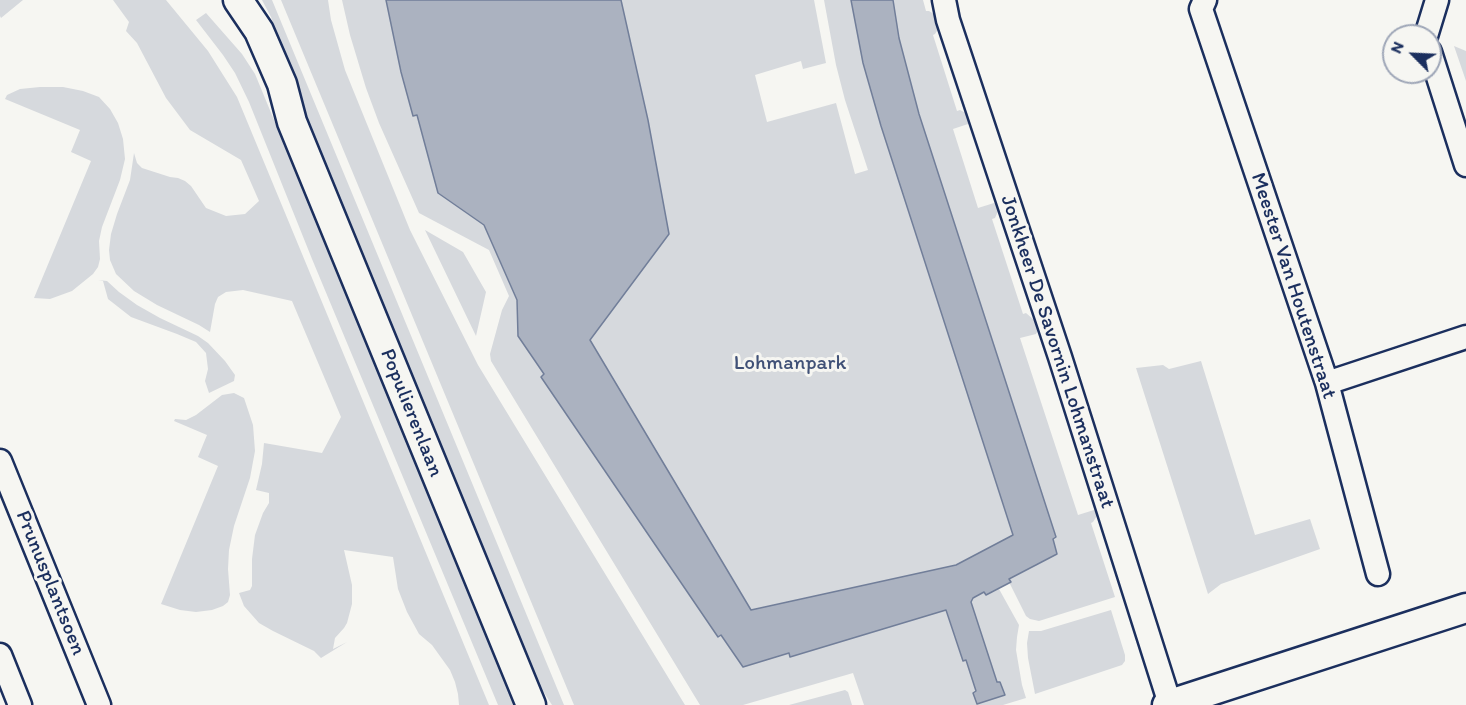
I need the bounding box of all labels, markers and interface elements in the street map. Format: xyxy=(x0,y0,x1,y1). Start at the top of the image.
north arrow xyxy=(1382,24,1442,84)
text: N xyxy=(1386,38,1408,56)
street label: Meester Van Houtenstraat xyxy=(1245,170,1341,402)
street label: Jonkheer De Savornin Lohmanstraat xyxy=(994,192,1120,512)
street label: Populierenlaan xyxy=(374,345,448,481)
park label: Lohmanpark xyxy=(734,351,846,377)
street label: Prunusplantsoen xyxy=(10,507,90,659)

